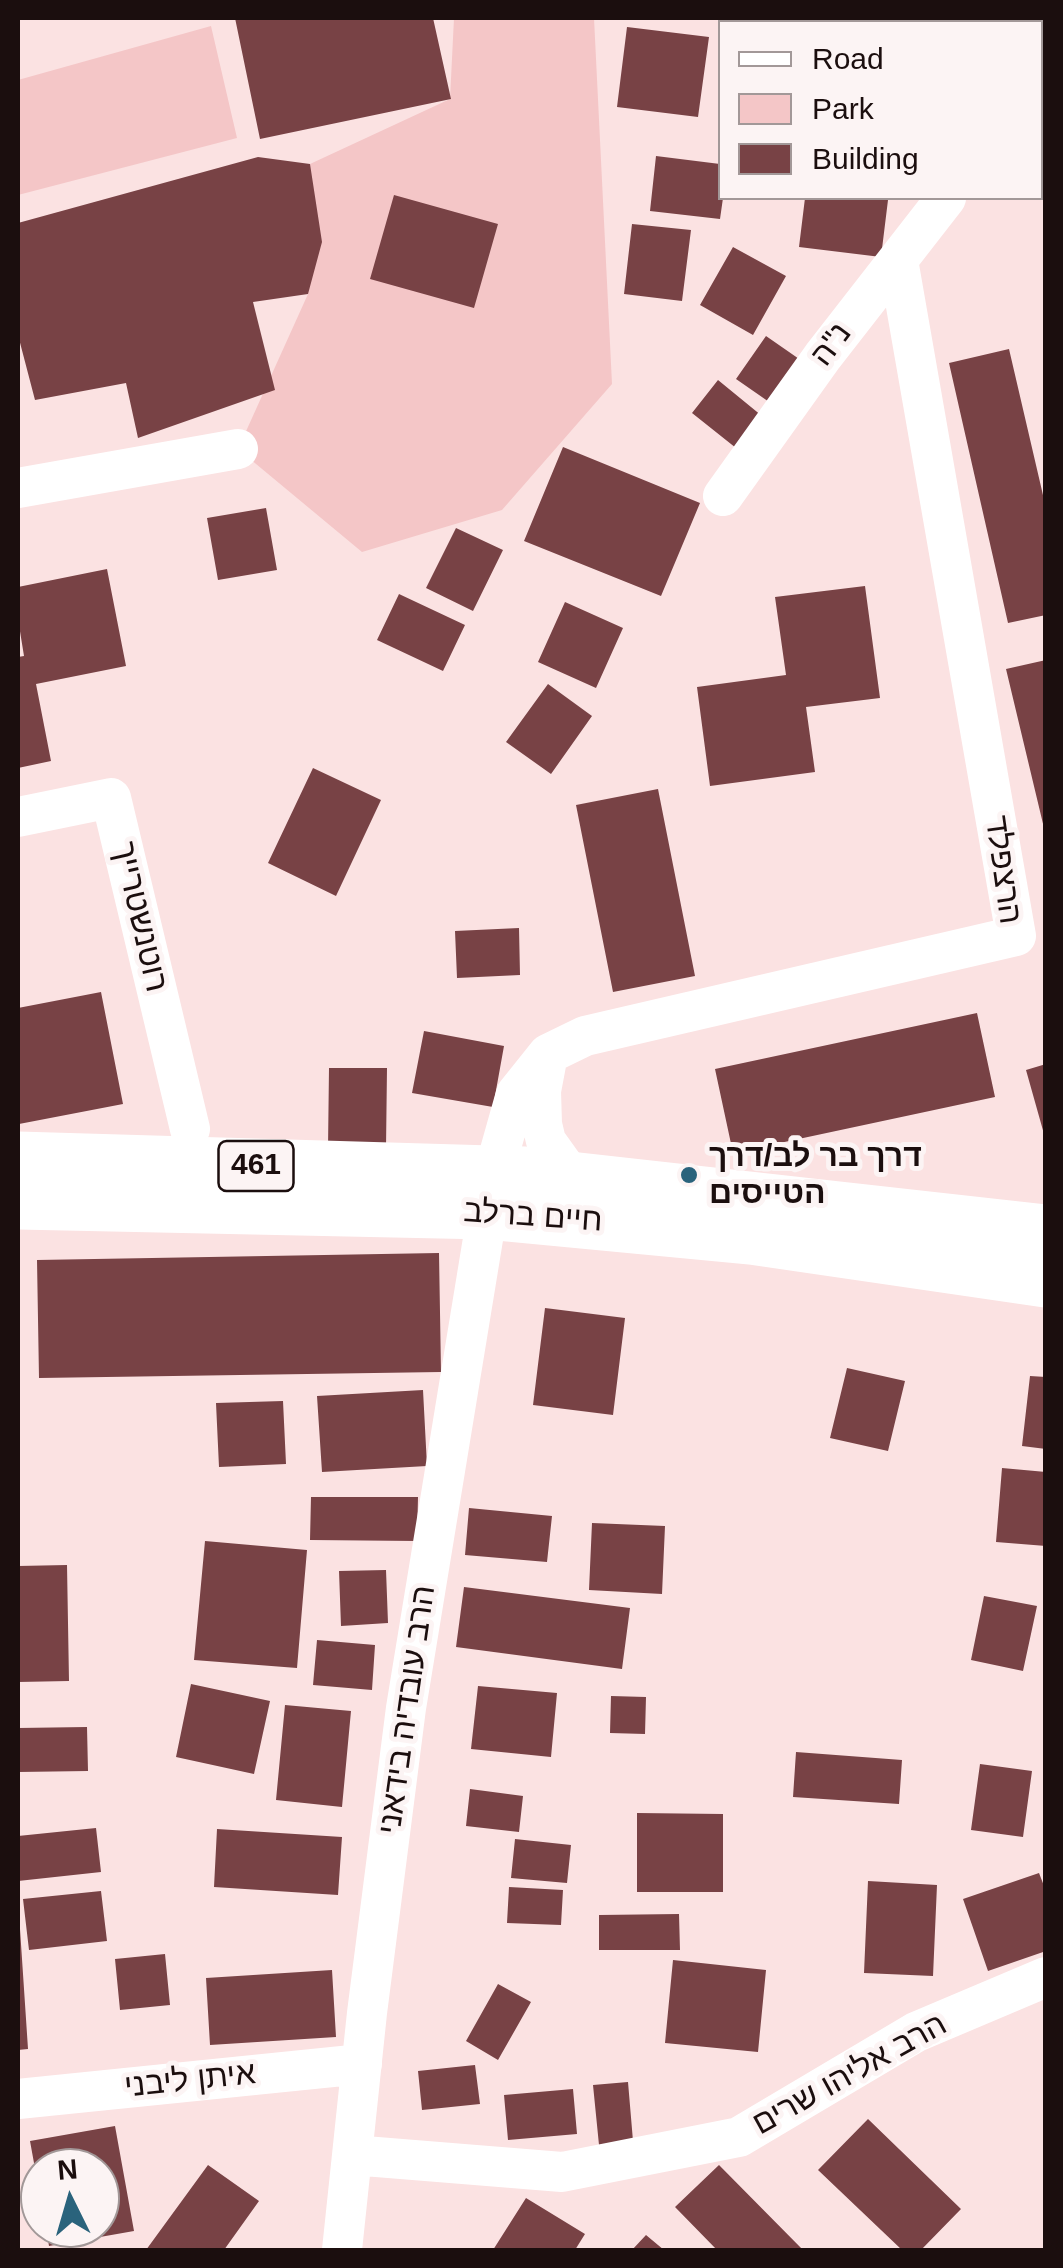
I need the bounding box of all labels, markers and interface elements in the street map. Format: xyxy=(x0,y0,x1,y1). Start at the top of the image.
legend xyxy=(718,20,1043,200)
text: Road xyxy=(812,42,884,75)
text: Park xyxy=(812,92,874,125)
text: Building xyxy=(812,142,919,175)
street label: נ"ה xyxy=(803,316,861,374)
street label: הרצפלד xyxy=(975,813,1029,927)
street label: רוטנשטרייך xyxy=(103,838,175,996)
place label: דרך בר לב/דרך הטייסים xyxy=(709,1138,922,1213)
road number: 461 xyxy=(218,1141,294,1191)
marker: דרך בר לב/דרך הטייסים xyxy=(678,1164,700,1186)
street label: חיים ברלב xyxy=(462,1193,604,1241)
street label: הרב עובדיה בידאני xyxy=(372,1583,444,1837)
street label: הרב אליהו שרים xyxy=(746,2006,954,2144)
street label: איתן ליבני xyxy=(123,2055,257,2107)
north arrow xyxy=(20,2148,120,2248)
text: N xyxy=(56,2153,79,2186)

